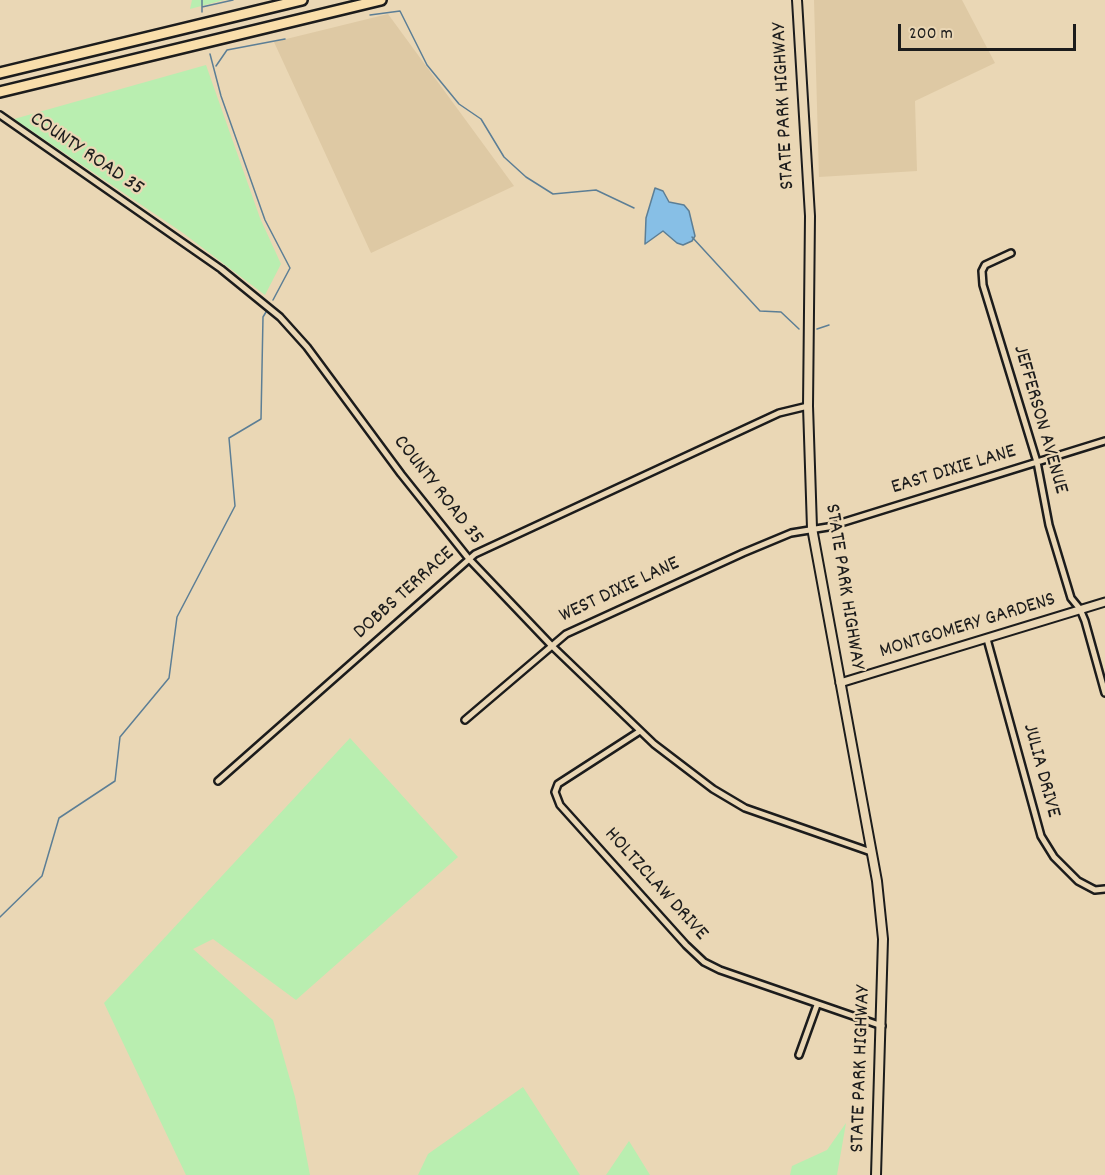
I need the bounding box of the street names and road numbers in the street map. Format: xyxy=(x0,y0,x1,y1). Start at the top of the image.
street label: STATE PARK HIGHWAY xyxy=(768,22,802,190)
street label: COUNTY ROAD 35 xyxy=(24,108,148,202)
street label: JEFFERSON AVENUE xyxy=(1006,343,1072,497)
street label: COUNTY ROAD 35 xyxy=(386,431,488,551)
street label: EAST DIXIE LANE xyxy=(889,440,1019,502)
street label: STATE PARK HIGHWAY xyxy=(817,502,869,672)
street label: DOBBS TERRACE xyxy=(350,542,460,646)
street label: WEST DIXIE LANE xyxy=(556,552,684,630)
street label: MONTGOMERY GARDENS xyxy=(877,588,1059,666)
street label: JULIA DRIVE xyxy=(1015,721,1065,821)
street label: HOLTZCLAW DRIVE xyxy=(598,823,712,947)
street label: STATE PARK HIGHWAY xyxy=(846,985,878,1153)

